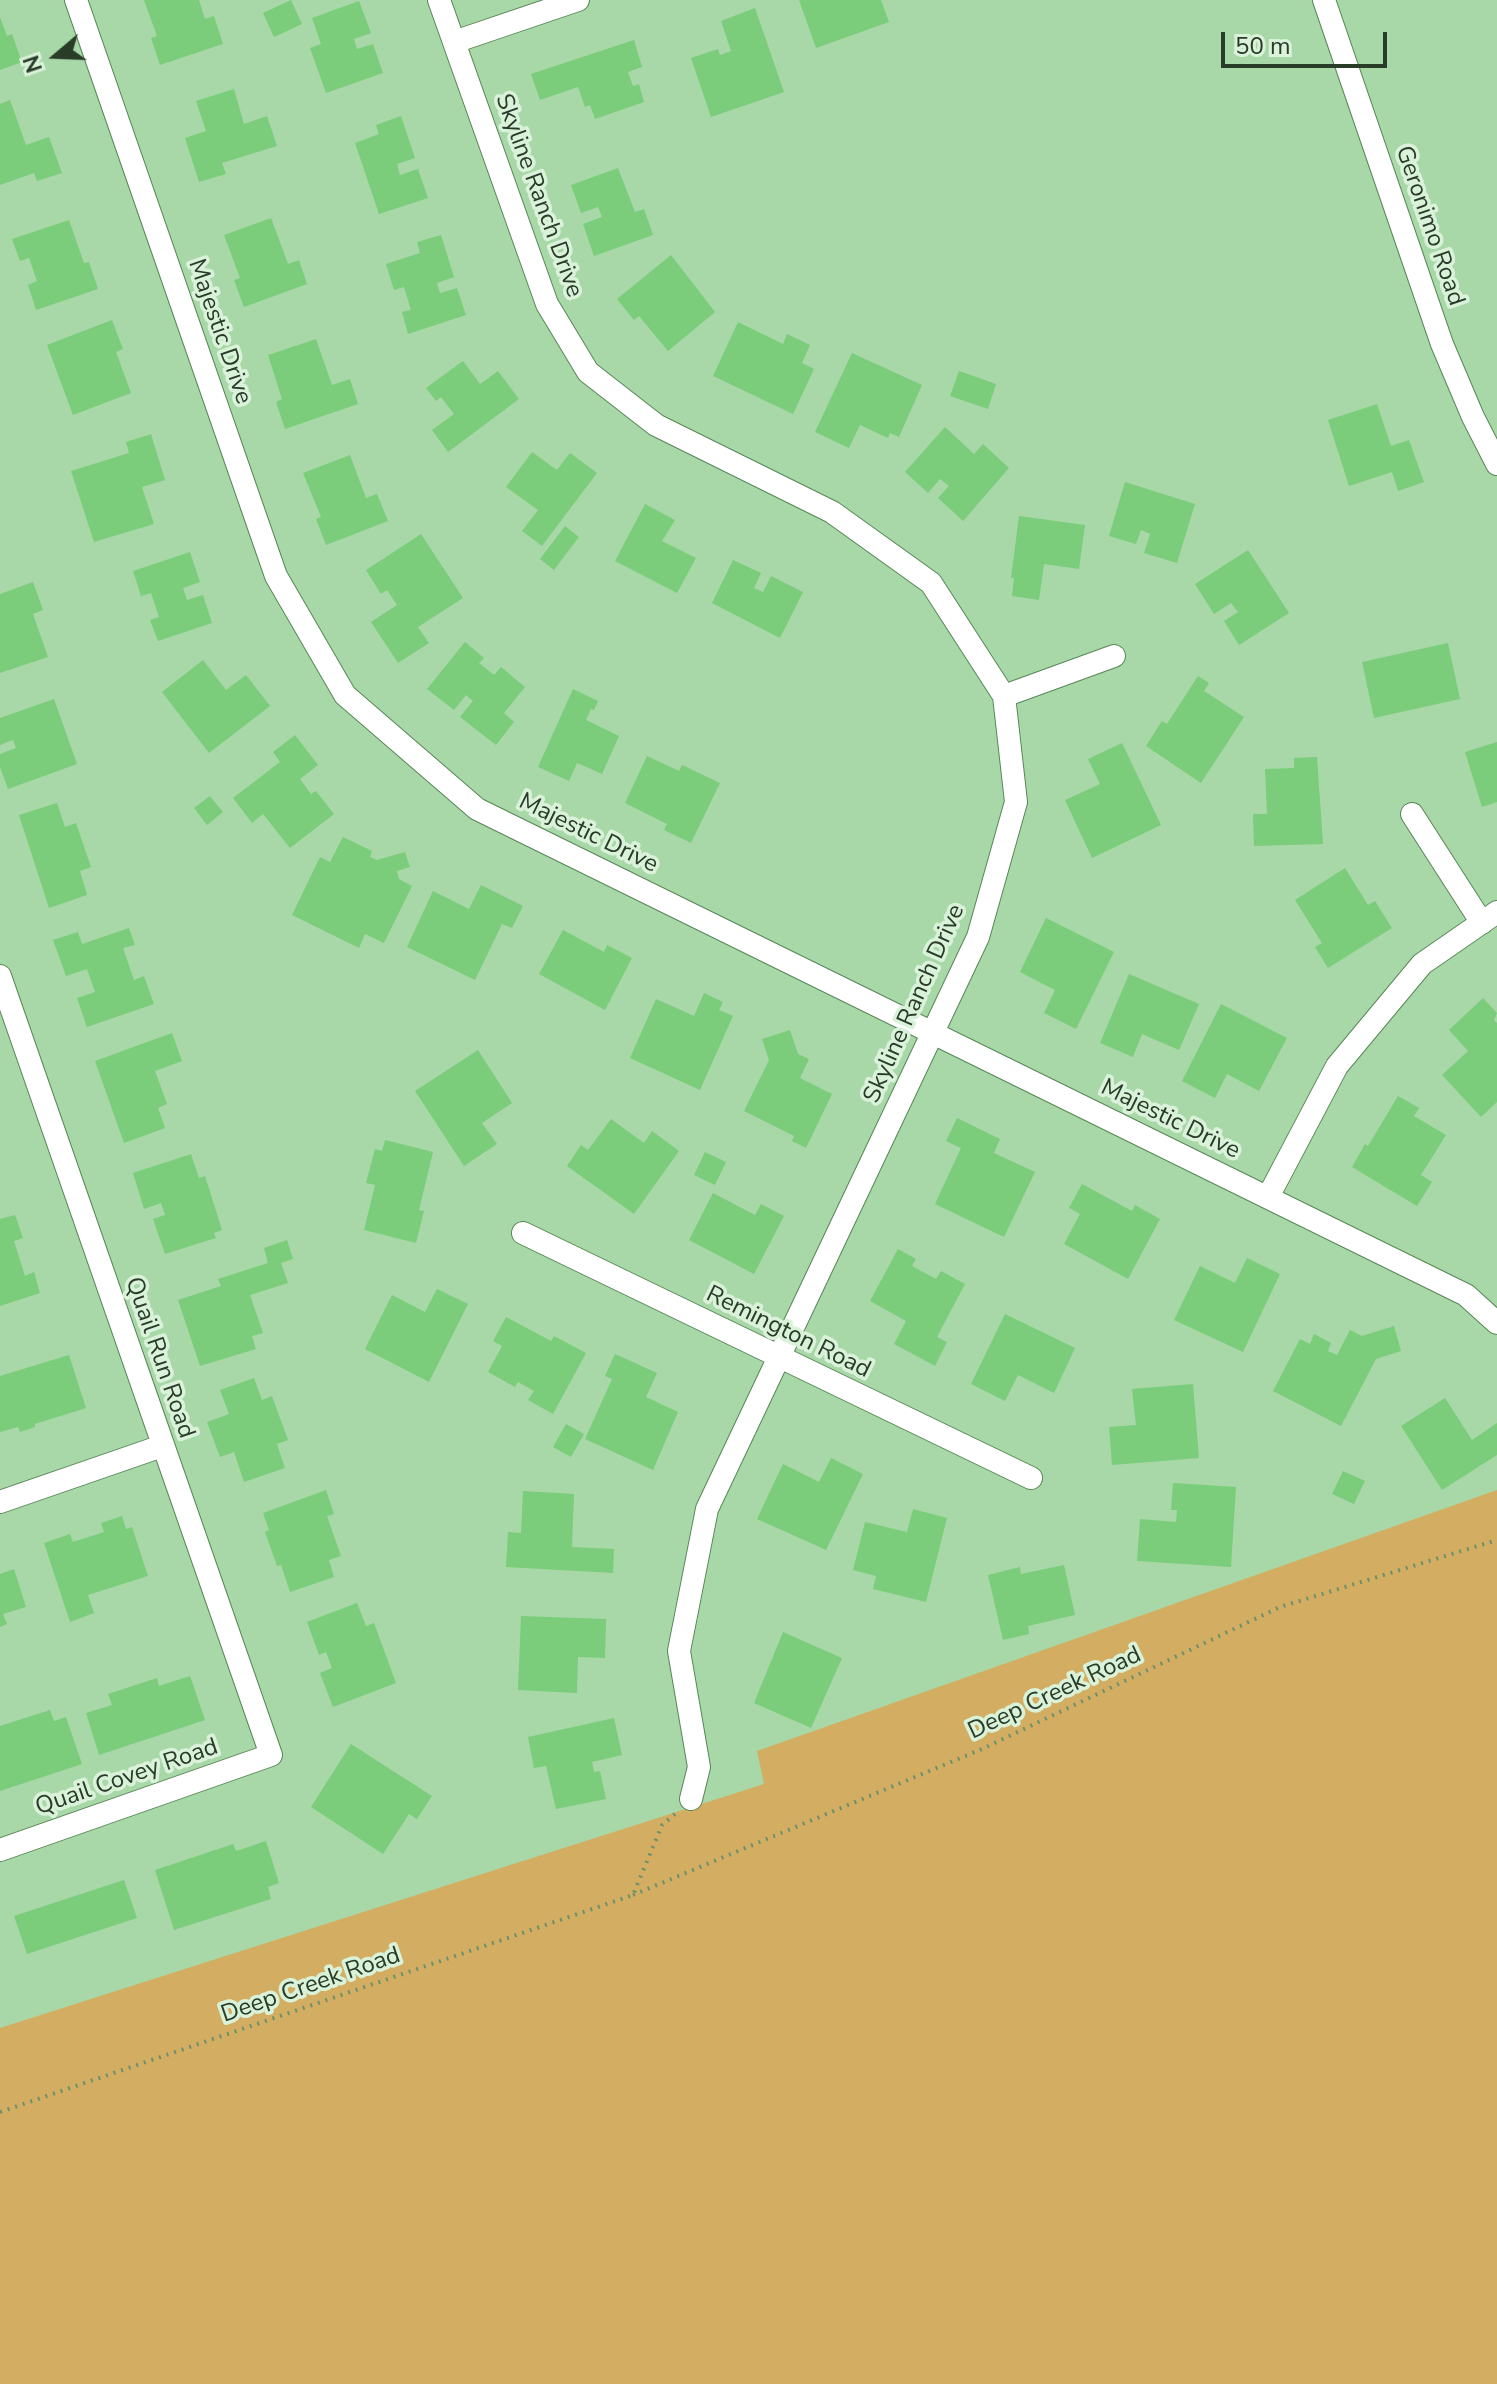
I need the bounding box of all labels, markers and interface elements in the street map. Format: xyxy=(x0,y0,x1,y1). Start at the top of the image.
north arrow xyxy=(16,16,96,96)
scale bar xyxy=(1225,16,1391,66)
text: 50 m xyxy=(1235,30,1291,62)
text: N xyxy=(16,51,50,76)
street label: Skyline Ranch Drive xyxy=(488,90,588,302)
street label: Geronimo Road xyxy=(1388,142,1470,310)
street label: Majestic Drive xyxy=(181,256,257,408)
street label: Majestic Drive xyxy=(514,788,662,880)
street label: Skyline Ranch Drive xyxy=(858,900,972,1108)
street label: Majestic Drive xyxy=(1096,1074,1244,1166)
street label: Quail Run Road xyxy=(118,1274,200,1442)
street label: Remington Road xyxy=(701,1281,875,1385)
street label: Deep Creek Road xyxy=(964,1641,1146,1747)
street label: Quail Covey Road xyxy=(32,1733,222,1823)
street label: Deep Creek Road xyxy=(218,1942,404,2030)

